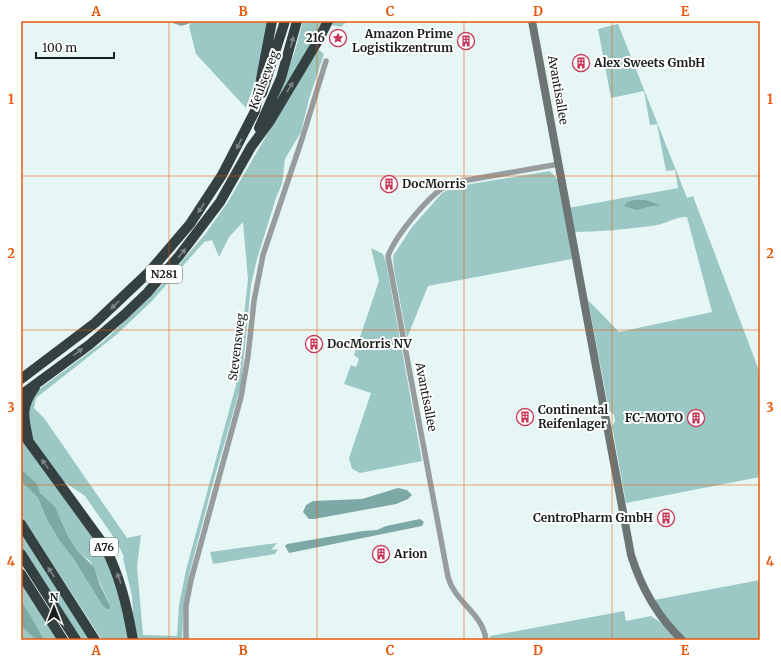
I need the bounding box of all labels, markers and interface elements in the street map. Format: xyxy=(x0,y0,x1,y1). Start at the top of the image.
text: A xyxy=(90,3,101,20)
text: B xyxy=(238,3,248,20)
text: C xyxy=(386,3,395,20)
text: D xyxy=(533,3,543,20)
text: E xyxy=(681,3,690,20)
place label: Amazon Prime Logistikzentrum xyxy=(352,26,453,55)
place icon: 216 xyxy=(328,28,348,48)
place label: 216 xyxy=(306,30,325,45)
building icon: Amazon Prime Logistikzentrum xyxy=(456,31,476,51)
scale bar xyxy=(36,34,114,60)
one-way arrow xyxy=(289,36,295,48)
text: 100 m xyxy=(42,40,77,55)
street label: Keulseweg xyxy=(245,48,282,111)
street label: Avantisallee xyxy=(545,53,572,126)
building icon: Alex Sweets GmbH xyxy=(571,53,591,73)
place label: Alex Sweets GmbH xyxy=(593,55,705,70)
one-way arrow xyxy=(287,81,294,93)
text: 1 xyxy=(8,91,14,108)
text: 1 xyxy=(767,91,773,108)
one-way arrow xyxy=(236,138,242,149)
building icon: DocMorris xyxy=(379,174,399,194)
place label: DocMorris xyxy=(402,176,466,191)
one-way arrow xyxy=(197,202,205,213)
text: 2 xyxy=(7,245,15,262)
text: 2 xyxy=(766,245,774,262)
one-way arrow xyxy=(178,247,186,258)
road number: N281 xyxy=(146,265,182,283)
one-way arrow xyxy=(110,300,120,309)
street label: Stevensweg xyxy=(225,311,248,382)
building icon: DocMorris NV xyxy=(304,334,324,354)
place label: DocMorris NV xyxy=(327,336,412,351)
one-way arrow xyxy=(73,348,84,357)
street label: Avantisallee xyxy=(412,360,441,433)
text: 3 xyxy=(7,399,15,416)
text: 3 xyxy=(766,399,774,416)
place label: Continental Reifenlager xyxy=(538,402,608,431)
building icon: Continental Reifenlager xyxy=(515,407,535,427)
building icon: FC-MOTO xyxy=(686,408,706,428)
place label: FC-MOTO xyxy=(625,410,683,425)
one-way arrow xyxy=(41,459,49,470)
building icon: CentroPharm GmbH xyxy=(656,508,676,528)
place label: CentroPharm GmbH xyxy=(533,510,653,525)
road number: A76 xyxy=(90,538,118,556)
building icon: Arion xyxy=(371,544,391,564)
place label: Arion xyxy=(393,546,428,561)
text: 4 xyxy=(7,553,16,570)
text: 4 xyxy=(766,553,775,570)
one-way arrow xyxy=(48,566,55,578)
one-way arrow xyxy=(116,572,122,584)
north arrow xyxy=(34,587,74,627)
text: N xyxy=(50,590,59,604)
text: A xyxy=(90,642,101,659)
text: B xyxy=(238,642,248,659)
text: C xyxy=(386,642,395,659)
text: D xyxy=(533,642,543,659)
text: E xyxy=(681,642,690,659)

